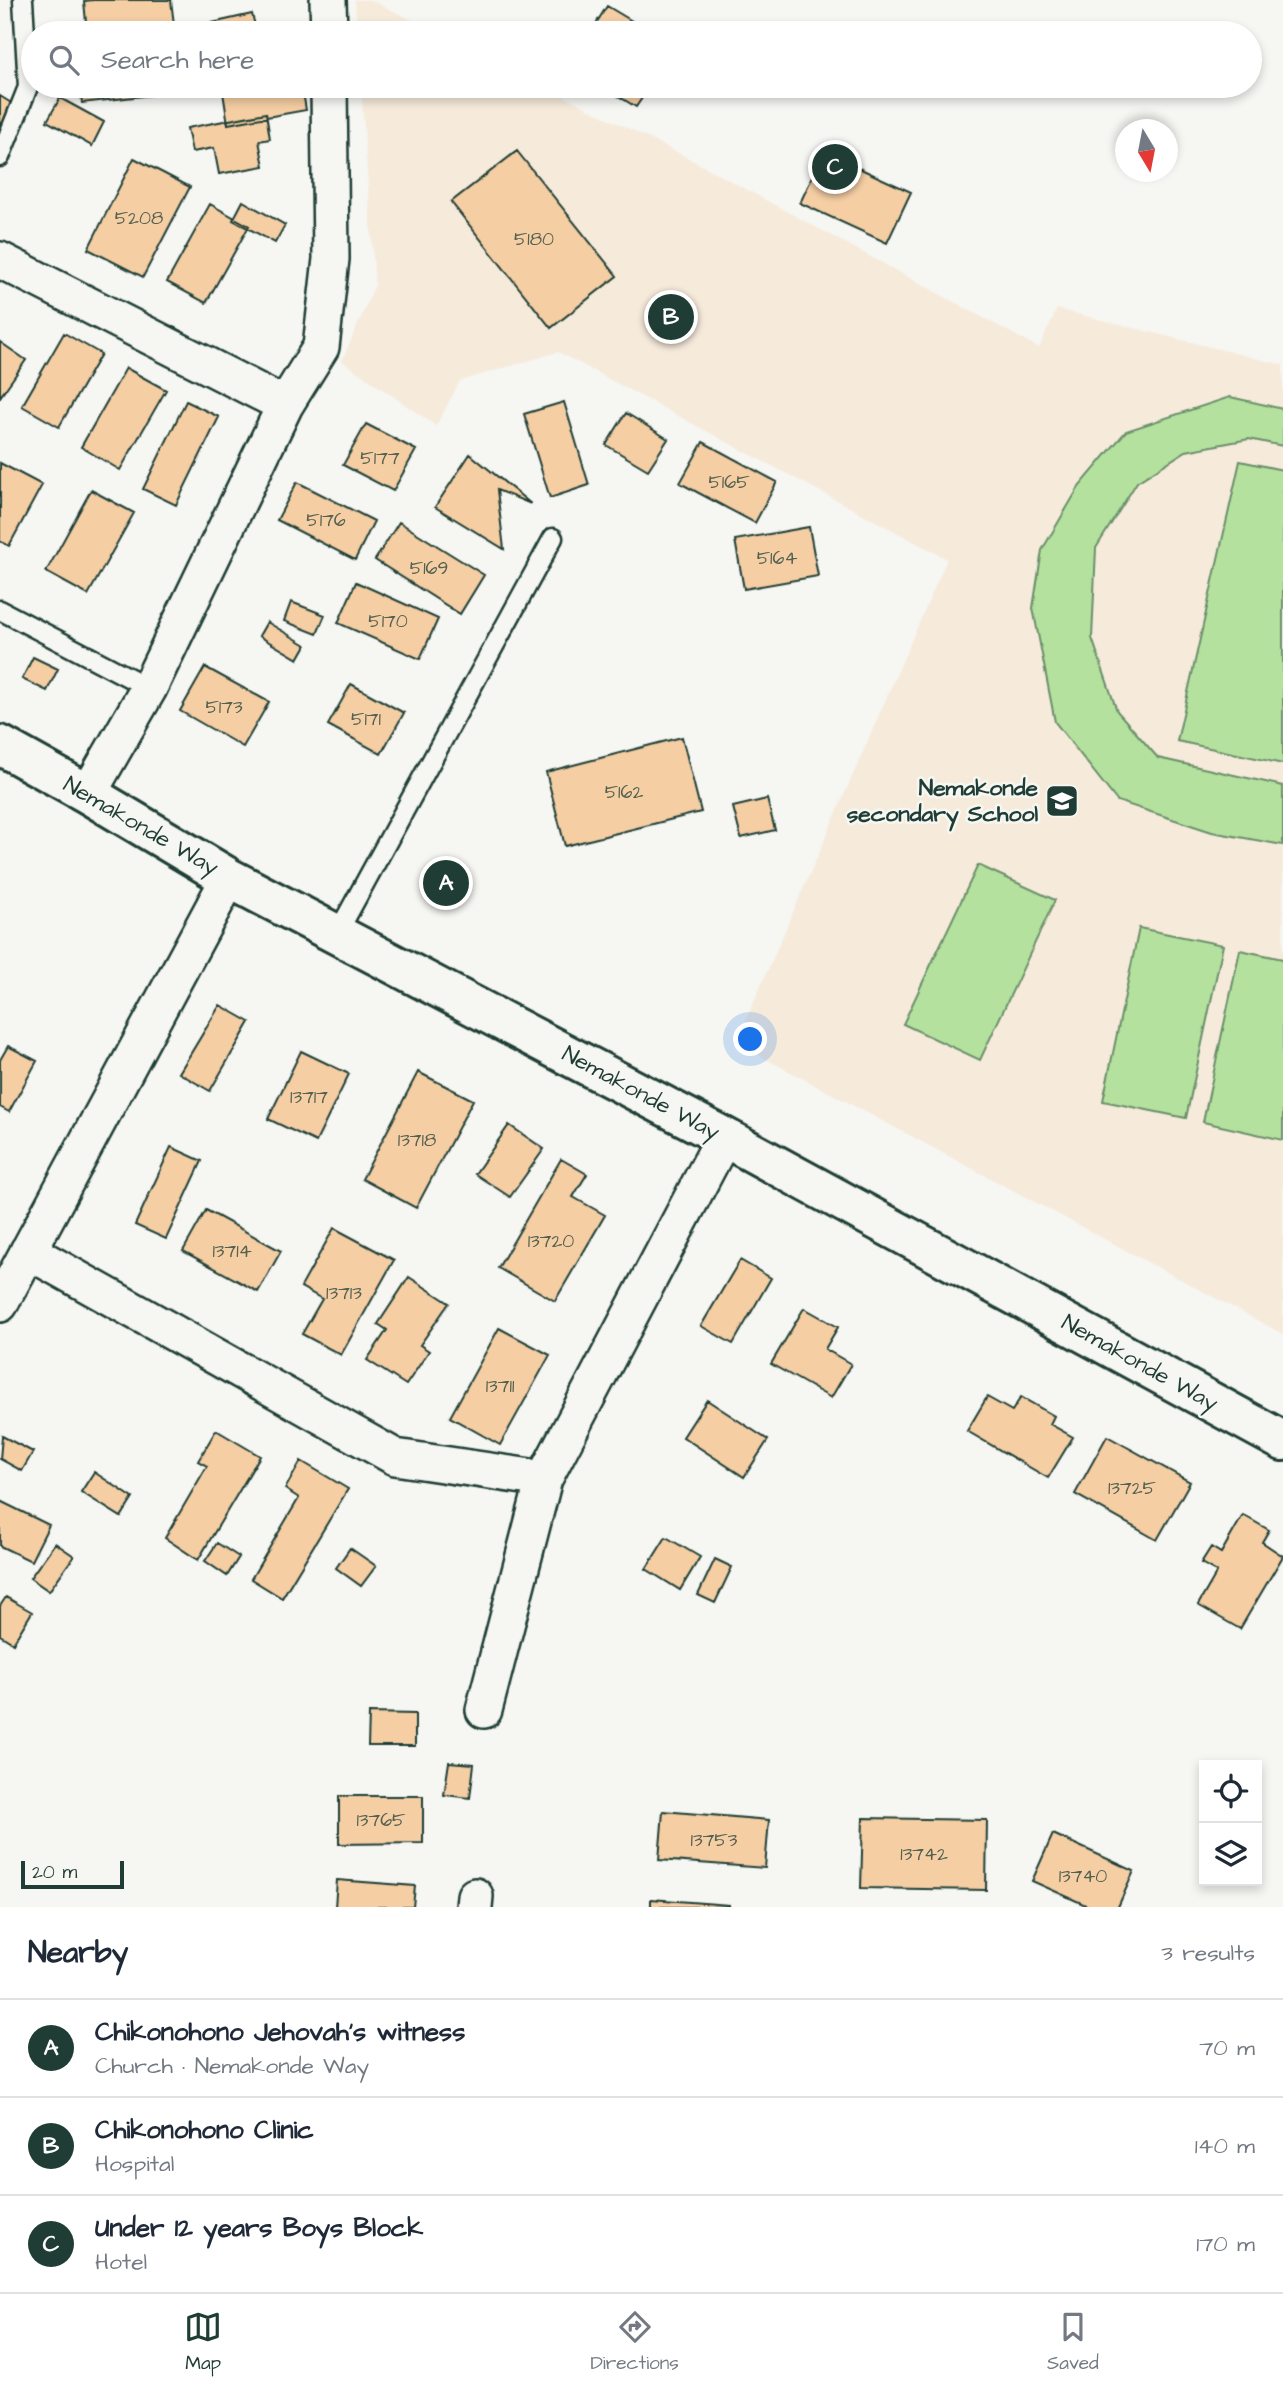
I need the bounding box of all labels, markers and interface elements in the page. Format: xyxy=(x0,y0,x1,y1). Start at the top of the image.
search box xyxy=(21,21,1262,98)
icon: search xyxy=(45,41,83,79)
text: Search here xyxy=(101,42,254,78)
north arrow xyxy=(1115,119,1178,182)
pin: C xyxy=(812,141,858,193)
house number: 5208 xyxy=(115,205,163,232)
house number: 5180 xyxy=(514,226,554,253)
pin: B xyxy=(648,291,694,343)
house number: 5177 xyxy=(360,445,400,472)
house number: 5165 xyxy=(708,469,750,496)
house number: 5176 xyxy=(306,507,346,534)
house number: 5164 xyxy=(757,545,797,572)
house number: 5169 xyxy=(410,555,448,582)
house number: 5170 xyxy=(368,608,408,635)
house number: 5173 xyxy=(205,694,243,721)
house number: 5171 xyxy=(351,706,382,733)
street label: Nemakonde Way xyxy=(57,769,225,885)
place label: Nemakonde secondary School xyxy=(847,772,1039,832)
house number: 5162 xyxy=(605,779,643,806)
school or university icon: Nemakonde secondary School xyxy=(1043,782,1081,820)
pin: A xyxy=(423,857,469,909)
your location xyxy=(733,1022,767,1056)
street label: Nemakonde Way xyxy=(556,1038,726,1149)
house number: 13717 xyxy=(290,1084,328,1111)
house number: 13718 xyxy=(398,1127,436,1154)
house number: 13720 xyxy=(528,1228,574,1255)
house number: 13714 xyxy=(212,1238,252,1265)
house number: 13713 xyxy=(326,1280,362,1307)
street label: Nemakonde Way xyxy=(1055,1307,1224,1420)
house number: 13711 xyxy=(486,1373,515,1400)
house number: 13725 xyxy=(1108,1475,1157,1502)
map controls xyxy=(1199,1760,1262,1886)
button: locate xyxy=(1199,1760,1262,1823)
house number: 13765 xyxy=(356,1807,406,1834)
button: layers xyxy=(1199,1823,1262,1886)
house number: 13753 xyxy=(691,1827,738,1854)
house number: 13742 xyxy=(900,1841,948,1868)
scale bar xyxy=(21,1858,124,1890)
text: 20 m xyxy=(32,1859,77,1886)
house number: 13740 xyxy=(1059,1863,1107,1890)
text: Nearby xyxy=(28,1932,128,1974)
text: 3 results xyxy=(1161,1937,1255,1969)
text: Chikonohono Jehovah's witness xyxy=(95,2014,465,2050)
text: A xyxy=(44,2032,58,2064)
text: 70 m xyxy=(1199,2032,1255,2064)
text: Church · Nemakonde Way xyxy=(95,2050,369,2082)
text: Chikonohono Clinic xyxy=(95,2112,314,2148)
text: B xyxy=(43,2130,59,2162)
text: 140 m xyxy=(1195,2130,1255,2162)
text: Hospital xyxy=(95,2148,174,2180)
text: Under 12 years Boys Block xyxy=(95,2210,423,2246)
text: C xyxy=(43,2228,59,2260)
text: 170 m xyxy=(1196,2228,1255,2260)
text: Hotel xyxy=(95,2246,147,2278)
tab: Map xyxy=(184,2308,222,2377)
tab: Directions xyxy=(590,2308,679,2377)
tab: Saved xyxy=(1047,2308,1099,2377)

